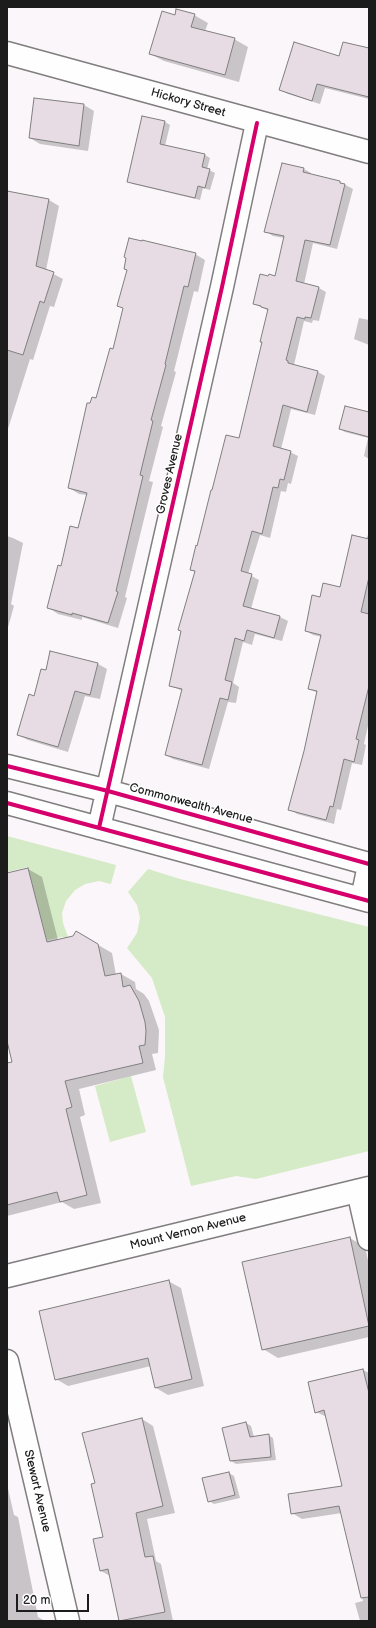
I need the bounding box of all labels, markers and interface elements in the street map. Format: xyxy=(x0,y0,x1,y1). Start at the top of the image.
street label: Hickory Street xyxy=(149,85,227,121)
street label: Groves Avenue xyxy=(154,432,186,516)
street label: Commonwealth Avenue xyxy=(128,781,254,827)
street label: Mount Vernon Avenue xyxy=(128,1211,248,1253)
street label: Stewart Avenue xyxy=(21,1448,53,1534)
scale bar xyxy=(18,1586,91,1612)
text: 20 m xyxy=(23,1593,50,1608)

